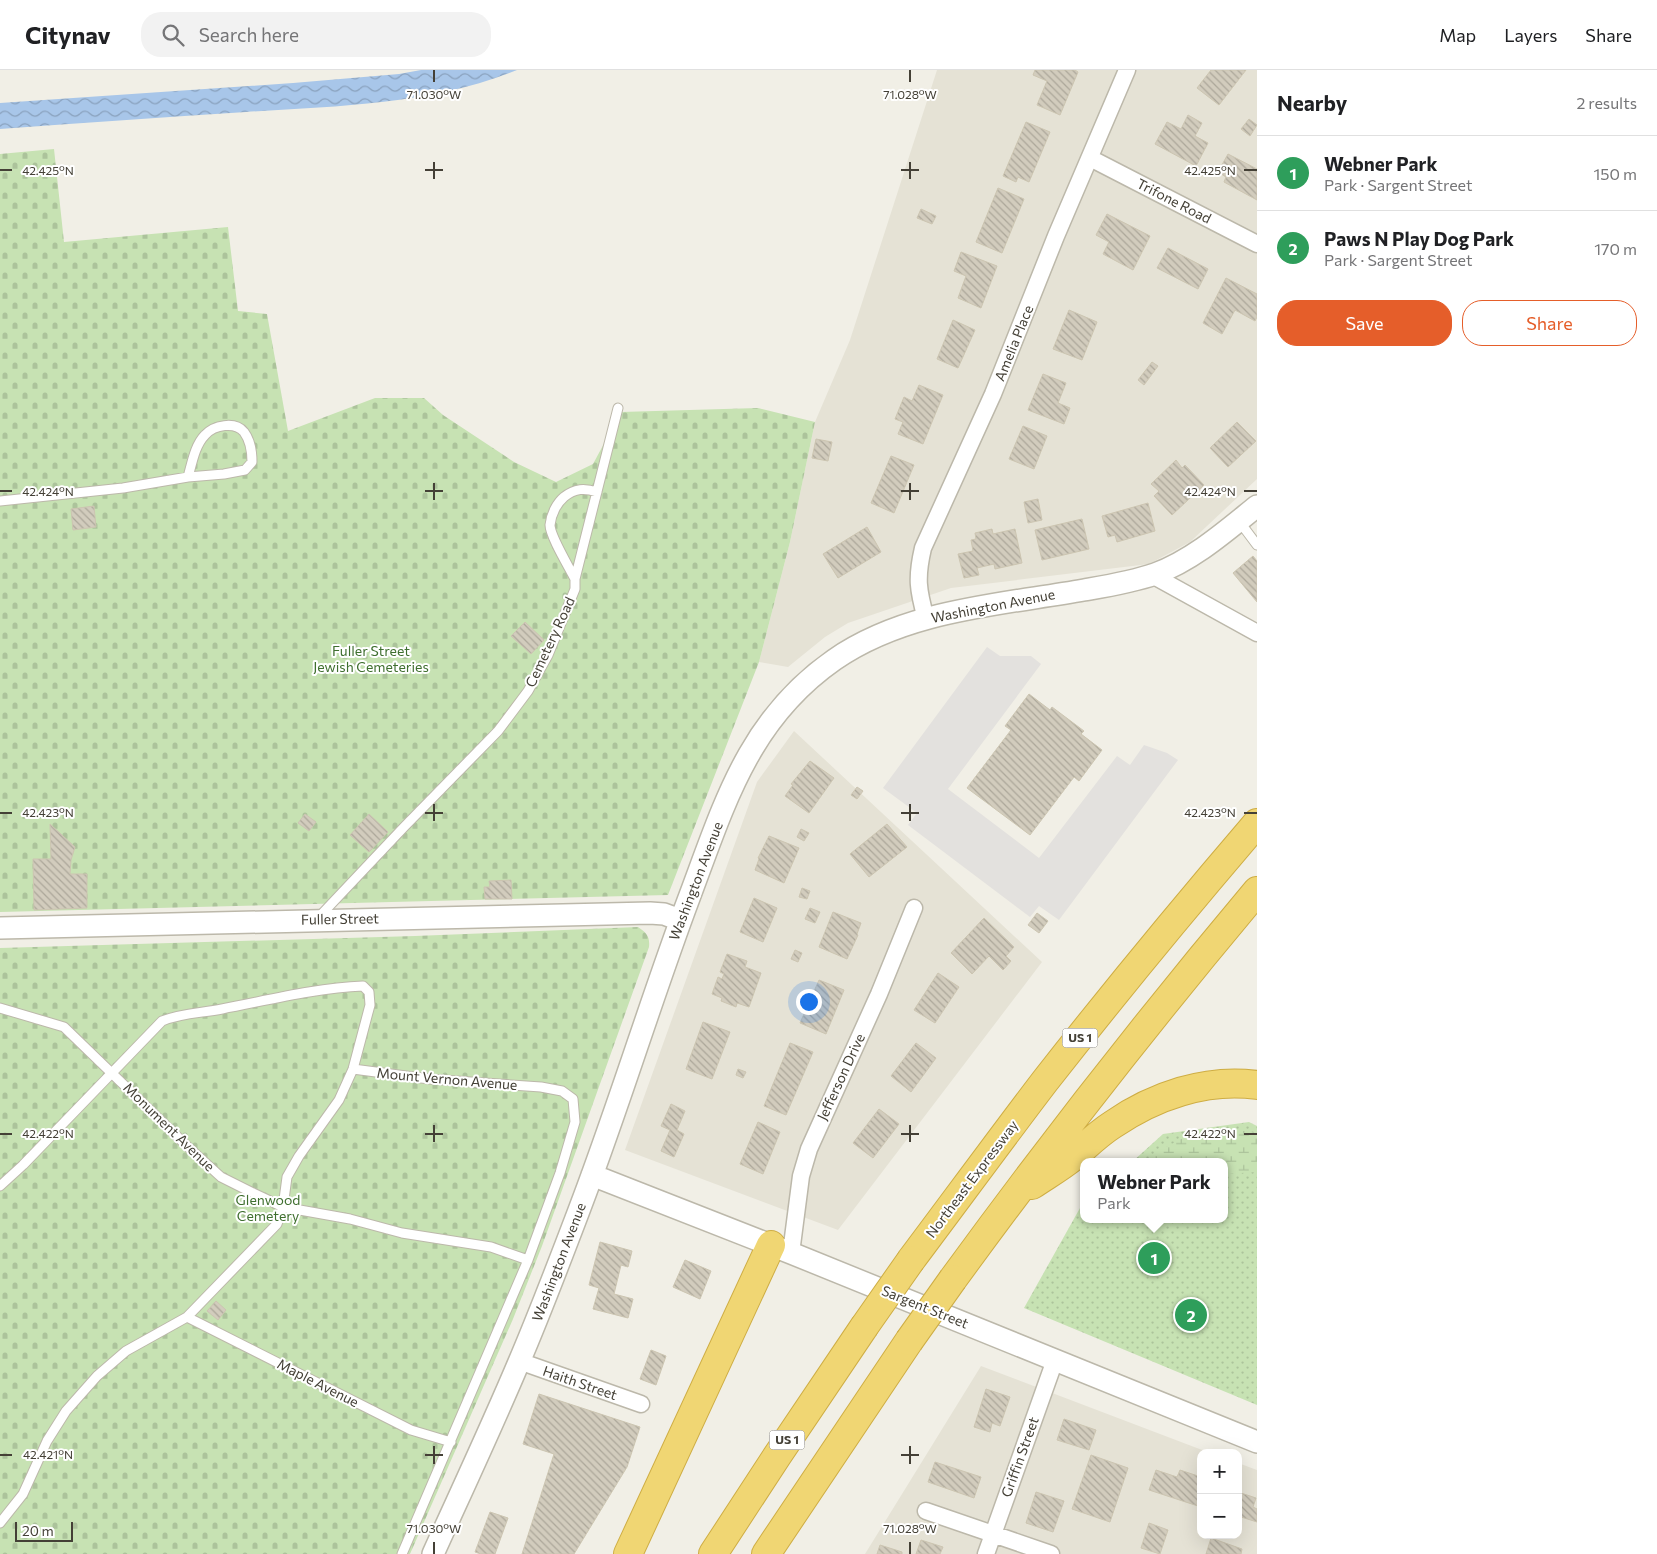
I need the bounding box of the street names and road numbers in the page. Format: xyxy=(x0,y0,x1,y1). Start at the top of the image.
street label: Trifone Road xyxy=(1134,175,1214,227)
street label: Amelia Place xyxy=(991,302,1036,383)
street label: Washington Avenue xyxy=(930,585,1056,626)
street label: Cemetery Road xyxy=(521,594,578,690)
street label: Washington Avenue xyxy=(665,819,726,943)
street label: Fuller Street xyxy=(301,909,379,928)
road number: US 1 xyxy=(1062,1028,1098,1048)
street label: Jefferson Drive xyxy=(813,1031,868,1123)
street label: Mount Vernon Avenue xyxy=(376,1064,518,1093)
street label: Monument Avenue xyxy=(120,1079,219,1175)
street label: Northeast Expressway xyxy=(922,1117,1021,1241)
street label: Washington Avenue xyxy=(528,1200,589,1324)
street label: Sargent Street xyxy=(879,1281,971,1332)
street label: Maple Avenue xyxy=(275,1355,362,1410)
street label: Haith Street xyxy=(541,1362,620,1403)
street label: Griffin Street xyxy=(997,1414,1042,1499)
road number: US 1 xyxy=(770,1430,804,1450)

